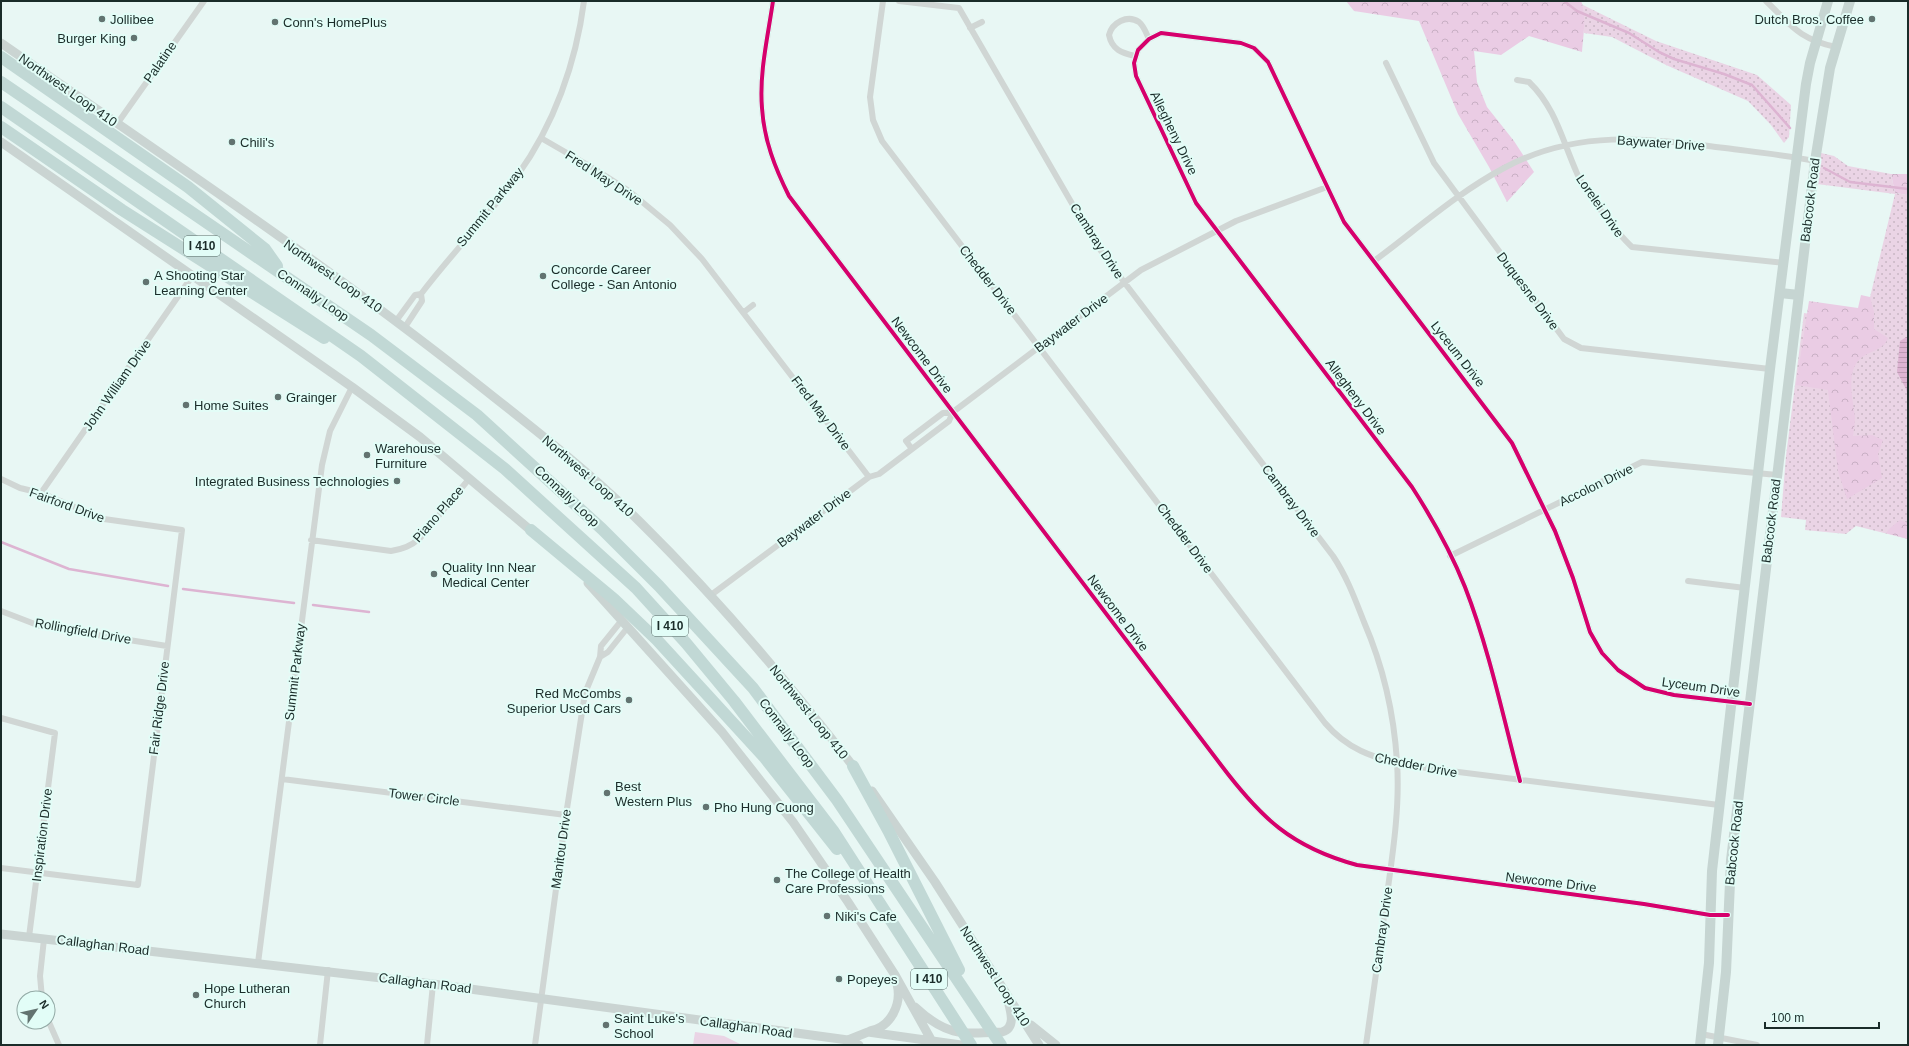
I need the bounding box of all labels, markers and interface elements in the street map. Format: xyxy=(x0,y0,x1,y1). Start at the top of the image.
place label: Jollibee xyxy=(110,12,154,27)
place label: Dutch Bros. Coffee xyxy=(1754,12,1864,27)
marker: Jollibee xyxy=(97,14,107,24)
marker: Dutch Bros. Coffee xyxy=(1867,14,1877,24)
place label: Conn's HomePlus xyxy=(283,15,387,30)
marker: Conn's HomePlus xyxy=(270,17,280,27)
place label: Burger King xyxy=(57,31,126,46)
marker: Burger King xyxy=(129,33,139,43)
street label: Palatine xyxy=(140,38,180,86)
street label: Northwest Loop 410 xyxy=(16,50,120,130)
street label: Allegheny Drive xyxy=(1147,89,1201,177)
street label: Baywater Drive xyxy=(1617,132,1705,154)
place label: Chili's xyxy=(240,135,275,150)
marker: Chili's xyxy=(227,137,237,147)
street label: Fred May Drive xyxy=(563,148,645,208)
street label: Babcock Road xyxy=(1797,157,1823,243)
street label: Summit Parkway xyxy=(453,164,527,250)
street label: Lorelei Drive xyxy=(1573,172,1627,240)
street label: Cambray Drive xyxy=(1067,201,1127,281)
road number: I 410 xyxy=(184,236,220,256)
street label: Northwest Loop 410 xyxy=(281,236,385,316)
street label: Chedder Drive xyxy=(956,242,1020,318)
street label: Duquesne Drive xyxy=(1494,249,1562,333)
place label: Concorde Career College - San Antonio xyxy=(551,262,677,292)
street label: Connally Loop xyxy=(274,266,352,324)
place label: A Shooting Star Learning Center xyxy=(154,268,248,298)
marker: Concorde Career College - San Antonio xyxy=(538,271,548,281)
marker: A Shooting Star Learning Center xyxy=(141,277,151,287)
street label: Baywater Drive xyxy=(1031,290,1111,356)
street label: Newcome Drive xyxy=(888,314,956,396)
street label: Lyceum Drive xyxy=(1428,318,1488,390)
street label: John William Drive xyxy=(80,337,154,433)
street label: Allegheny Drive xyxy=(1323,356,1389,438)
street label: Fred May Drive xyxy=(788,373,854,453)
place label: Grainger xyxy=(286,390,337,405)
marker: Grainger xyxy=(273,392,283,402)
place label: Home Suites xyxy=(194,398,269,413)
marker: Home Suites xyxy=(181,400,191,410)
street label: Northwest Loop 410 xyxy=(539,432,637,520)
place label: Warehouse Furniture xyxy=(375,441,441,471)
marker: Warehouse Furniture xyxy=(362,450,372,460)
street label: Accolon Drive xyxy=(1557,461,1635,509)
street label: Connally Loop xyxy=(531,462,603,530)
street label: Cambray Drive xyxy=(1259,462,1323,540)
place label: Integrated Business Technologies xyxy=(195,474,389,489)
marker: Integrated Business Technologies xyxy=(392,476,402,486)
street label: Babcock Road xyxy=(1758,478,1784,564)
street label: Piano Place xyxy=(410,483,466,545)
street label: Fairford Drive xyxy=(27,484,107,526)
street label: Baywater Drive xyxy=(774,485,854,551)
street label: Chedder Drive xyxy=(1154,500,1216,576)
place label: Quality Inn Near Medical Center xyxy=(442,560,537,590)
marker: Quality Inn Near Medical Center xyxy=(429,569,439,579)
street label: Newcome Drive xyxy=(1084,572,1152,654)
street label: Rollingfield Drive xyxy=(34,615,132,647)
road number: I 410 xyxy=(652,616,688,636)
street label: Summit Parkway xyxy=(282,622,308,721)
street label: Fair Ridge Drive xyxy=(146,660,172,756)
street label: Northwest Loop 410 xyxy=(767,662,851,762)
street label: Lyceum Drive xyxy=(1661,674,1741,700)
place label: Red McCombs Superior Used Cars xyxy=(507,686,622,716)
marker: Red McCombs Superior Used Cars xyxy=(624,695,634,705)
street label: Connally Loop xyxy=(756,695,818,771)
street label: Chedder Drive xyxy=(1373,750,1459,780)
place label: Best Western Plus xyxy=(615,779,693,809)
street label: Tower Circle xyxy=(388,785,460,809)
street label: Inspiration Drive xyxy=(29,787,55,883)
marker: Best Western Plus xyxy=(602,788,612,798)
place label: Pho Hung Cuong xyxy=(714,800,814,815)
street label: Babcock Road xyxy=(1722,800,1746,886)
marker: Pho Hung Cuong xyxy=(701,802,711,812)
street label: Manitou Drive xyxy=(548,808,574,890)
place label: The College of Health Care Professions xyxy=(785,866,911,896)
street label: Newcome Drive xyxy=(1505,869,1597,895)
marker: The College of Health Care Professions xyxy=(772,875,782,885)
street label: Cambray Drive xyxy=(1369,886,1395,974)
place label: Niki's Cafe xyxy=(835,909,897,924)
marker: Niki's Cafe xyxy=(822,911,832,921)
street label: Northwest Loop 410 xyxy=(957,923,1033,1029)
street label: Callaghan Road xyxy=(56,932,150,958)
road number: I 410 xyxy=(911,969,947,989)
street label: Callaghan Road xyxy=(378,970,472,996)
place label: Popeyes xyxy=(847,972,898,987)
marker: Popeyes xyxy=(834,974,844,984)
place label: Hope Lutheran Church xyxy=(204,981,290,1011)
north arrow xyxy=(16,990,56,1030)
marker: Hope Lutheran Church xyxy=(191,990,201,1000)
text: N xyxy=(37,998,52,1011)
scale bar xyxy=(1765,1004,1879,1030)
place label: Saint Luke's School xyxy=(614,1011,685,1041)
text: 100 m xyxy=(1771,1011,1804,1025)
street label: Callaghan Road xyxy=(699,1013,793,1041)
marker: Saint Luke's School xyxy=(601,1020,611,1030)

